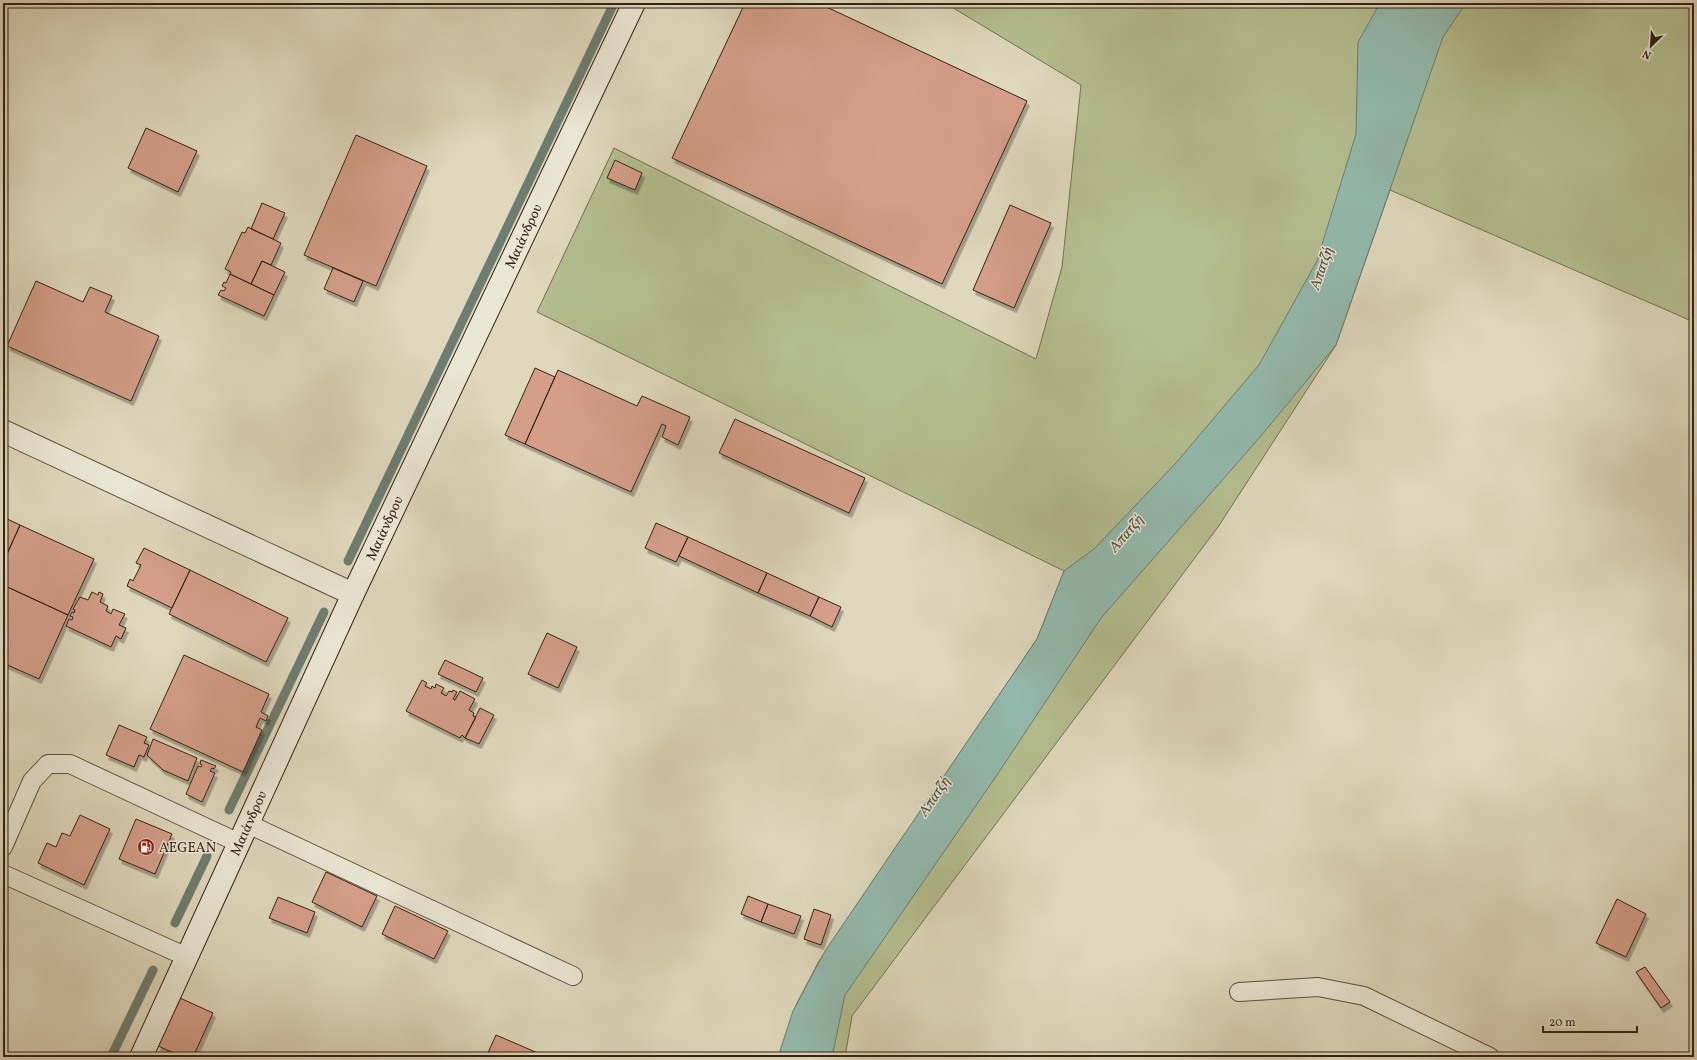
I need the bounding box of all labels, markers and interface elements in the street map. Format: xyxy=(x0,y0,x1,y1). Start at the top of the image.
north arrow xyxy=(1631,26,1671,66)
text: N xyxy=(1641,45,1654,62)
street label: Μαιάνδρου xyxy=(501,201,548,272)
water label: Απατζή xyxy=(1305,244,1340,294)
street label: Μαιάνδρου xyxy=(362,493,409,564)
water label: Απατζή xyxy=(1104,510,1150,558)
water label: Απατζή xyxy=(914,773,956,822)
street label: Μαιάνδρου xyxy=(227,788,272,859)
fuel station icon: AEGEAN xyxy=(136,837,156,857)
place label: AEGEAN xyxy=(159,839,216,858)
scale bar xyxy=(1543,1008,1637,1034)
text: 20 m xyxy=(1549,1015,1576,1031)

